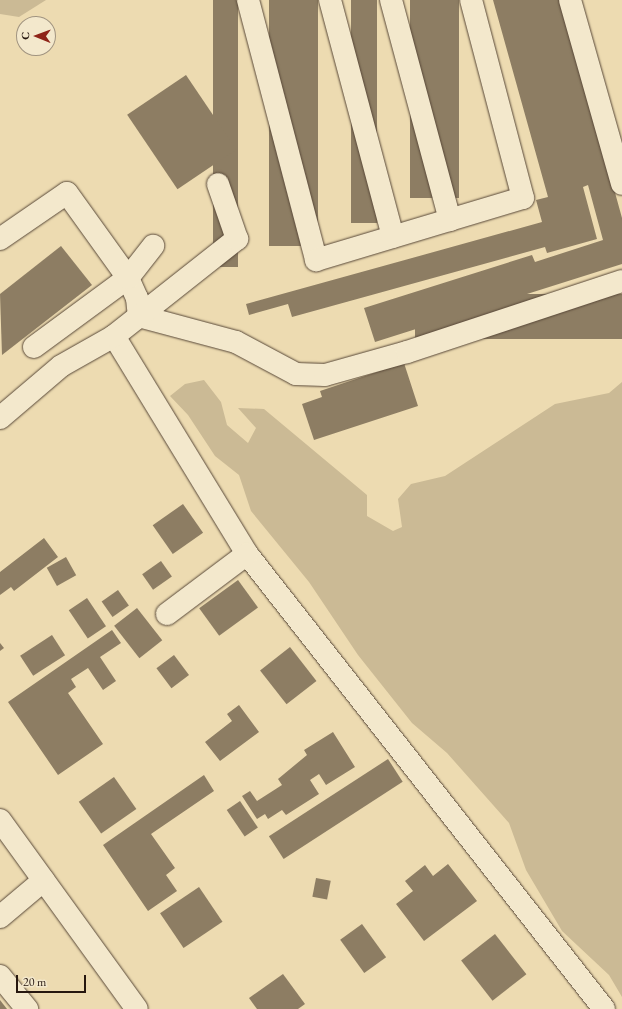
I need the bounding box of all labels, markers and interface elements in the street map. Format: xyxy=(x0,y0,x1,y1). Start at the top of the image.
north arrow xyxy=(16,16,56,56)
text: С xyxy=(18,32,32,40)
scale bar xyxy=(18,967,88,993)
text: 20 m xyxy=(23,974,46,990)

